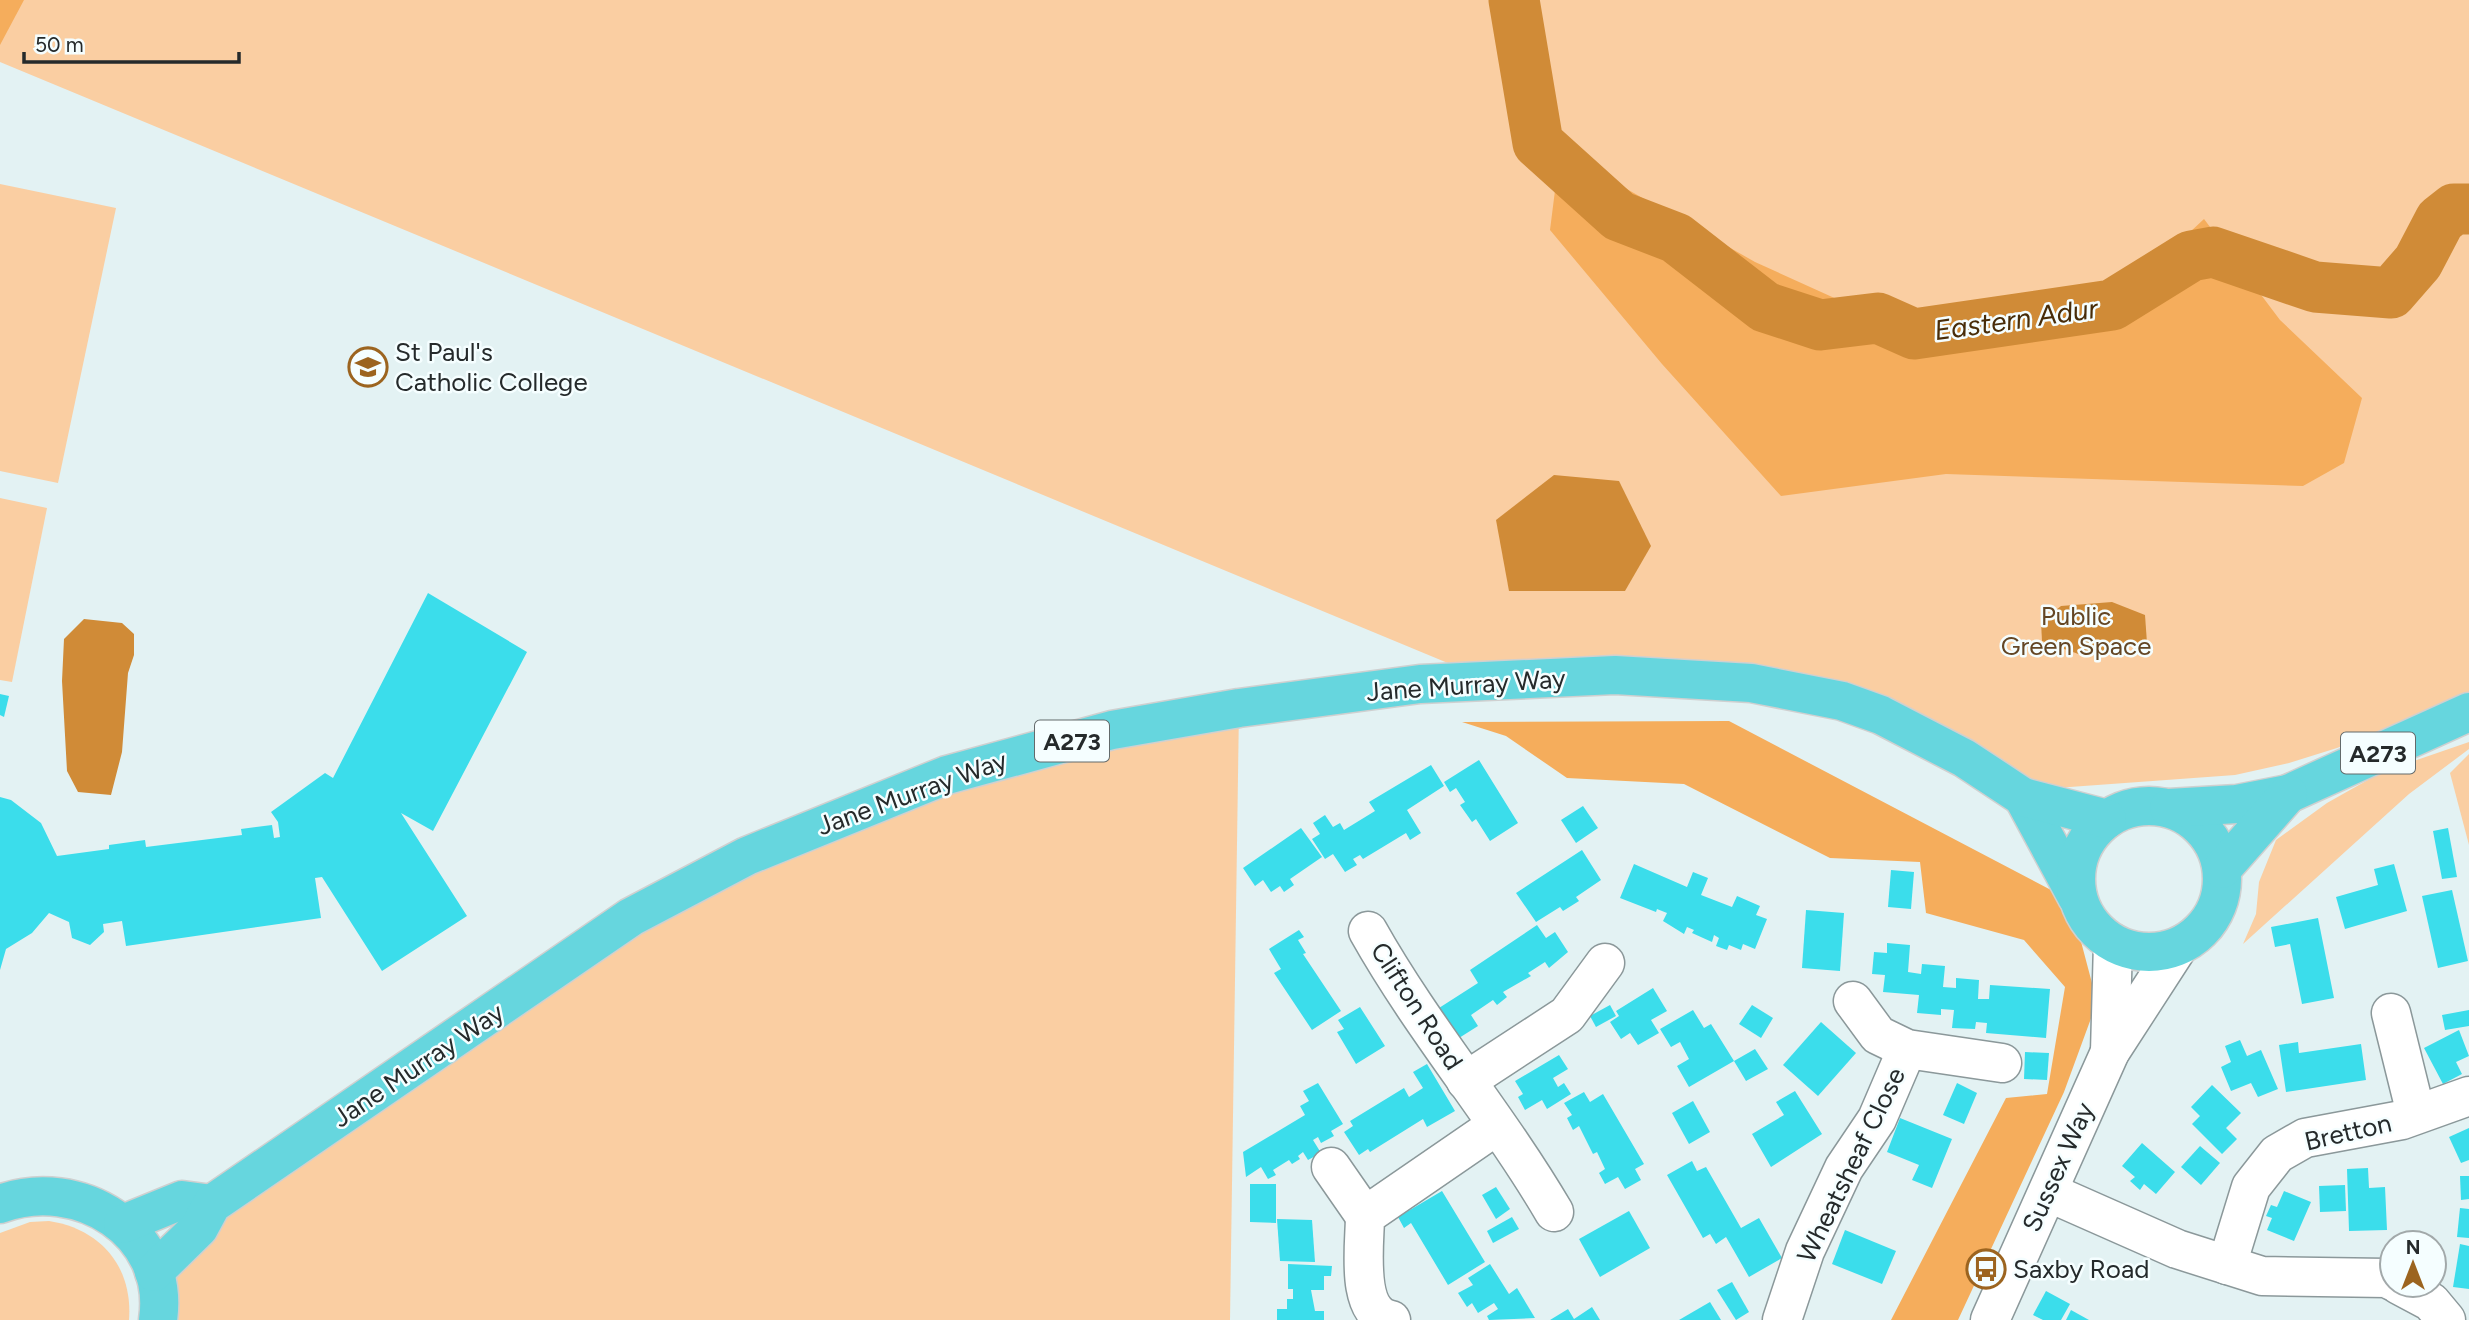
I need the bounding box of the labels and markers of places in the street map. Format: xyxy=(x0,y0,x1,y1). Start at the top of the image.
place label: St Paul's Catholic College xyxy=(395,336,588,398)
school or university icon: St Paul's Catholic College xyxy=(347,346,389,388)
bus stop icon: Saxby Road xyxy=(1965,1248,2007,1290)
place label: Saxby Road xyxy=(2013,1253,2149,1285)

